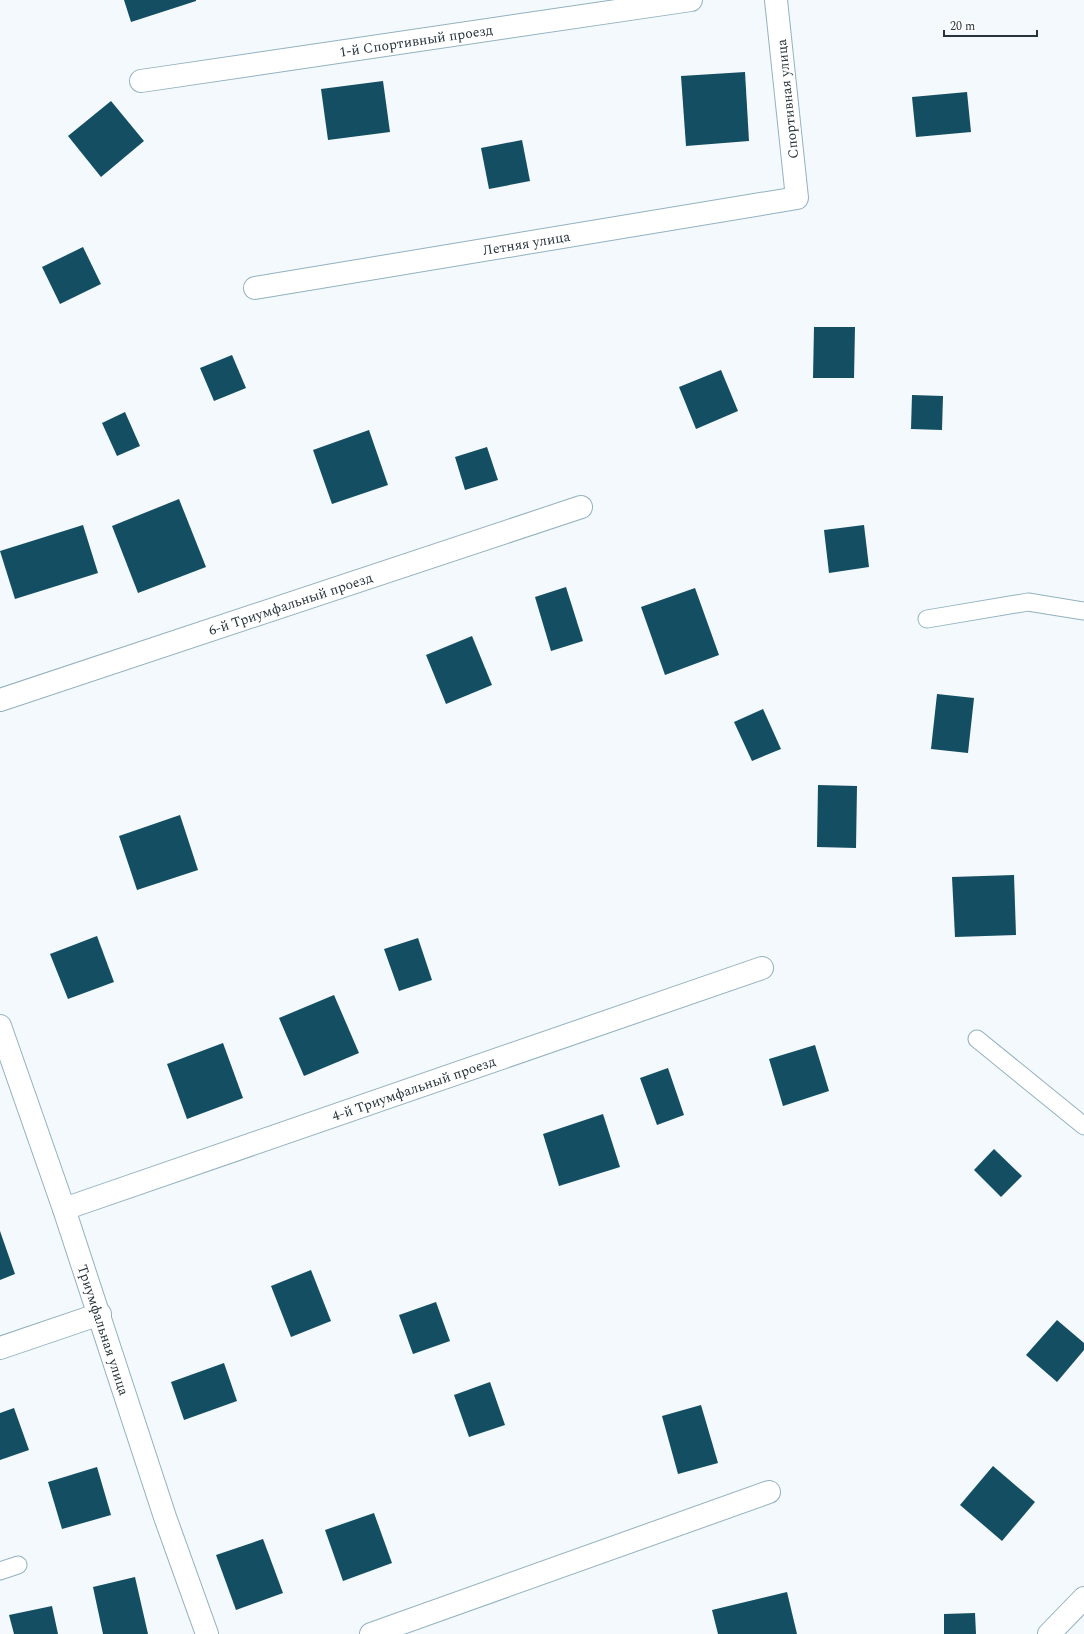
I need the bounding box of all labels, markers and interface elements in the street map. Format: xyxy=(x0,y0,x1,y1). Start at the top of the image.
scale bar xyxy=(944,12,1037,38)
text: 20 m xyxy=(950,17,975,36)
street label: 1-й Спортивный проезд xyxy=(338,19,494,63)
street label: Спортивная улица xyxy=(771,38,804,160)
street label: Летняя улица xyxy=(481,226,572,261)
street label: 6-й Триумфальный проезд xyxy=(206,567,375,641)
street label: 4-й Триумфальный проезд xyxy=(329,1051,499,1127)
street label: Триумфальная улица xyxy=(72,1262,134,1398)

